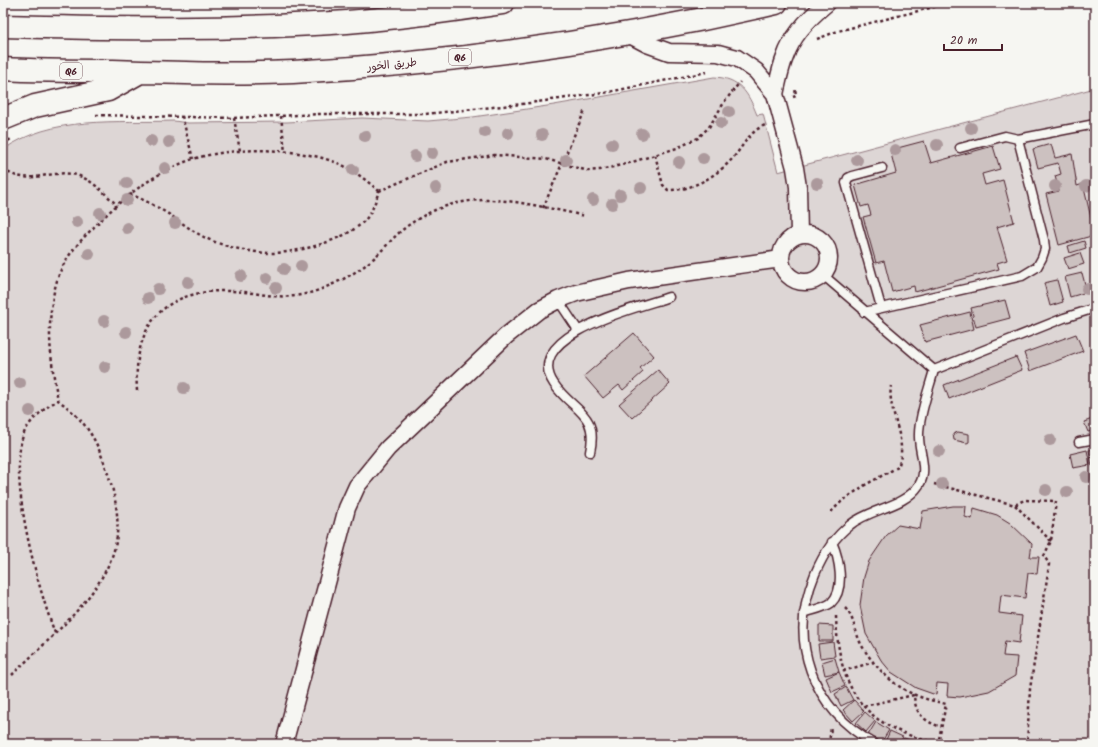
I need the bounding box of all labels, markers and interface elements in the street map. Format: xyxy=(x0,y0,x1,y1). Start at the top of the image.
scale bar xyxy=(944,26,1002,52)
text: 20 m xyxy=(950,31,978,50)
road number: Q6 xyxy=(449,49,471,65)
street label: طريق الخور xyxy=(365,53,418,77)
road number: Q6 xyxy=(60,63,82,79)

